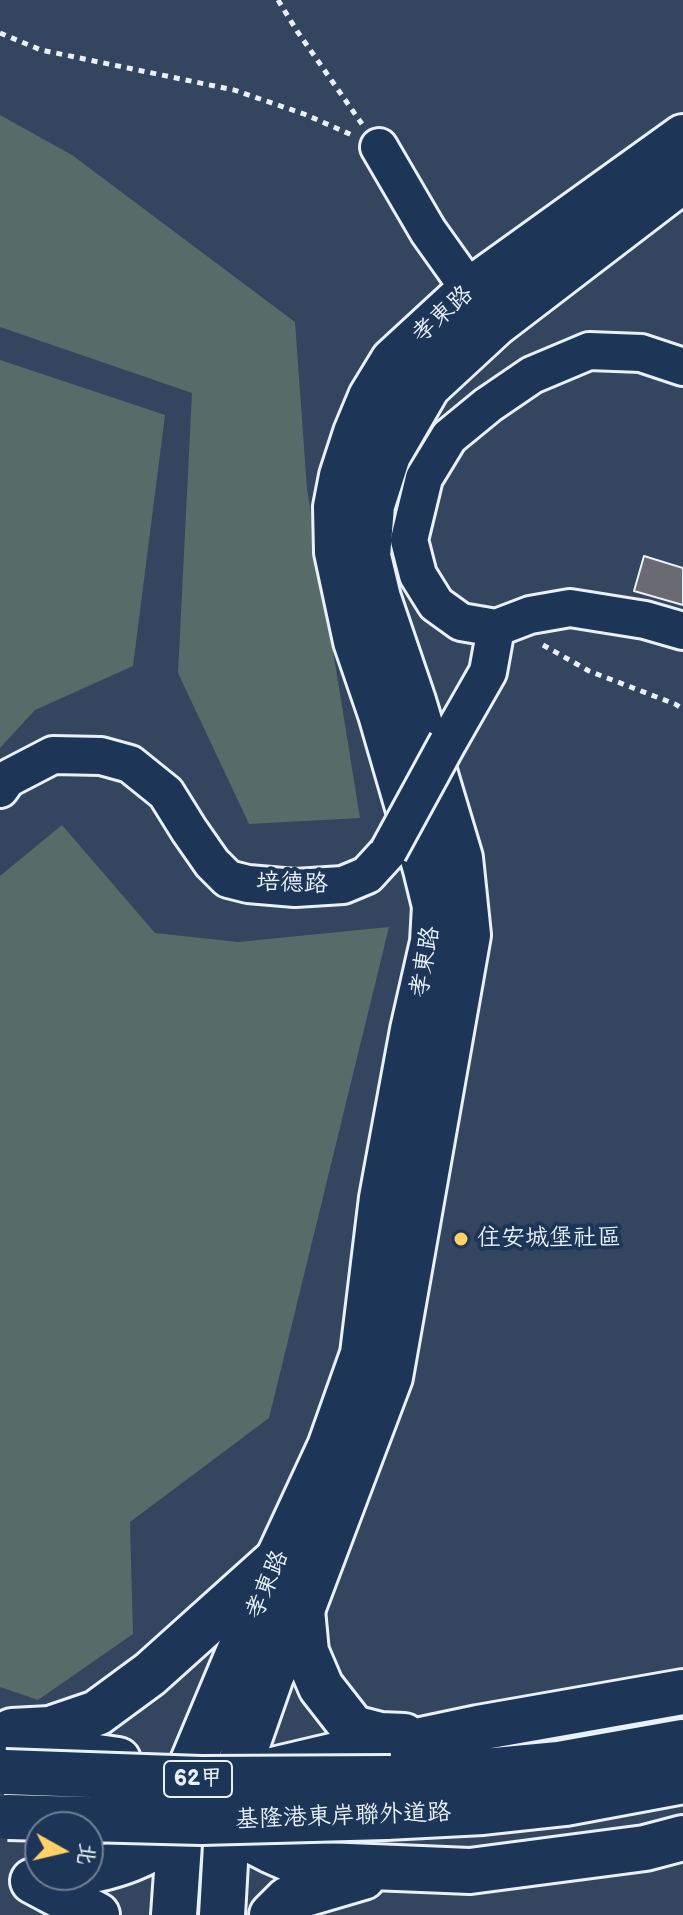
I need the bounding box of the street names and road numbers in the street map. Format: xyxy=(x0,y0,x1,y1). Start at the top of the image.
street label: 孝東路 xyxy=(407,280,479,350)
street label: 培德路 xyxy=(256,868,328,900)
street label: 孝東路 xyxy=(406,924,446,1000)
street label: 孝東路 xyxy=(241,1546,295,1624)
road number: 62甲 xyxy=(164,1761,232,1797)
street label: 基隆港東岸聯外道路 xyxy=(235,1799,451,1835)

